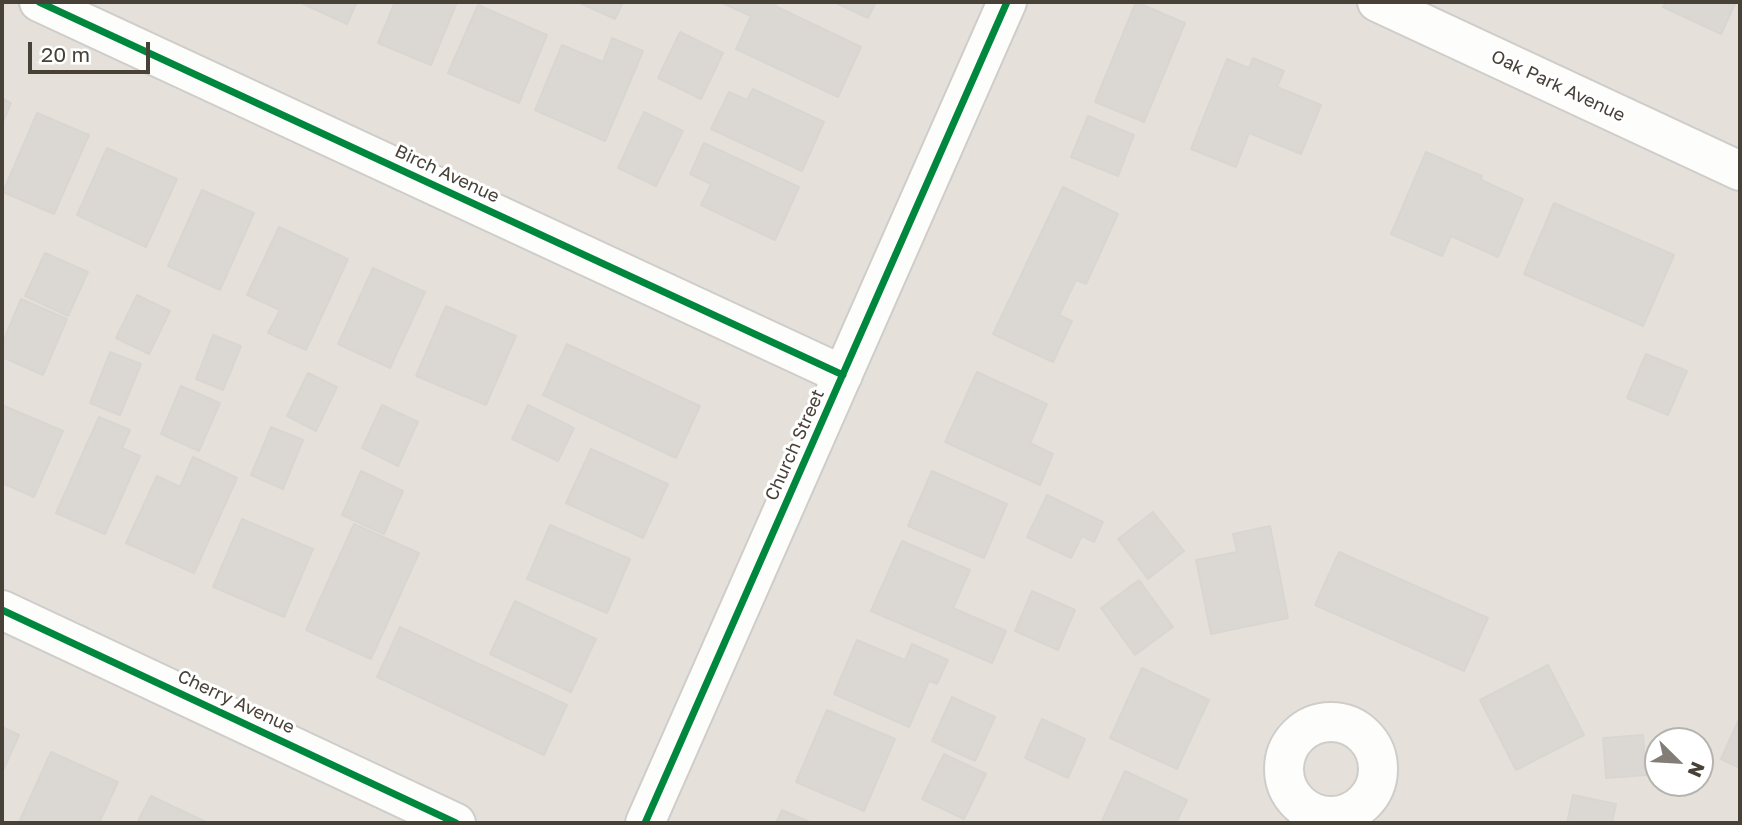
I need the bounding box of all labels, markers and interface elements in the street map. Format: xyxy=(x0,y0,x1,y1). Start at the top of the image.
scale bar xyxy=(32,28,154,72)
text: 20 m xyxy=(41,41,90,67)
street label: Oak Park Avenue xyxy=(1488,46,1628,126)
street label: Birch Avenue xyxy=(391,140,503,208)
street label: Church Street xyxy=(761,386,829,504)
street label: Cherry Avenue xyxy=(174,665,298,739)
north arrow xyxy=(1644,727,1714,797)
text: N xyxy=(1683,759,1710,781)

